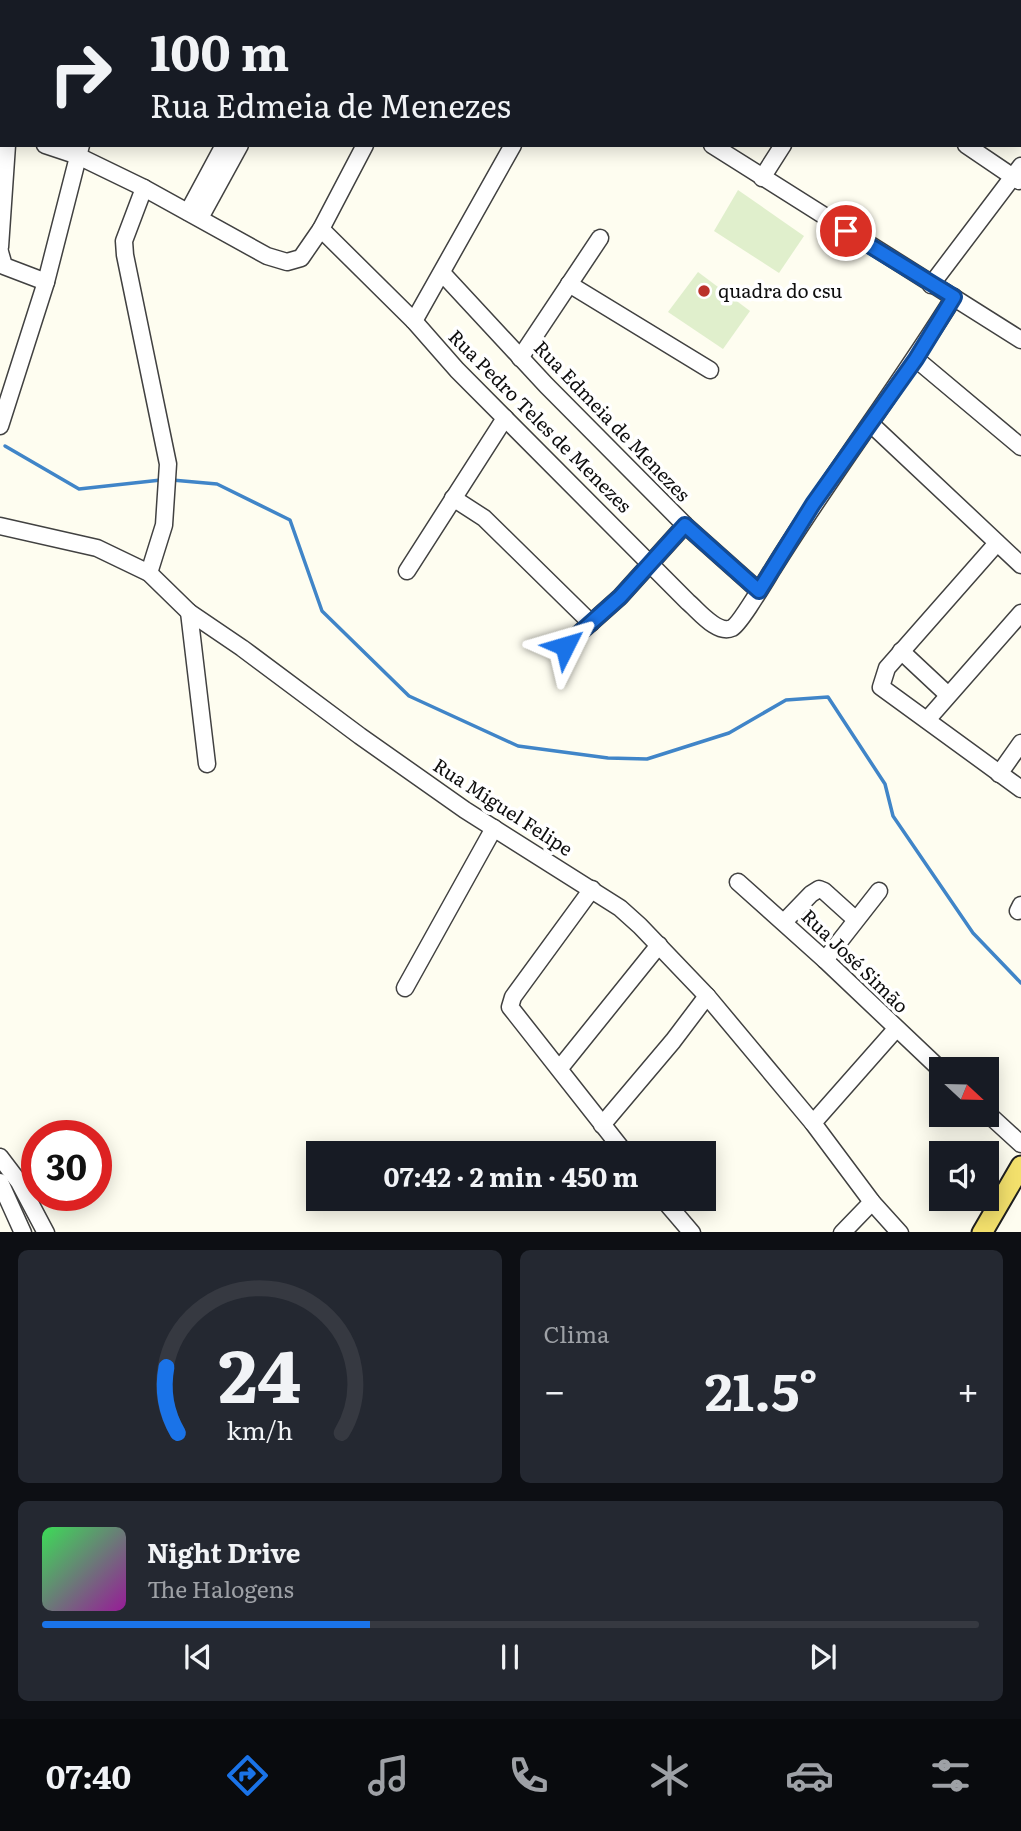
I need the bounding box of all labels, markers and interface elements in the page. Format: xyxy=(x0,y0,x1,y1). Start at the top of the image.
text: 100 m xyxy=(150,13,289,86)
icon: right xyxy=(35,28,126,119)
text: Rua Edmeia de Menezes xyxy=(150,80,511,128)
pin xyxy=(816,201,876,261)
icon: arrive xyxy=(827,212,865,250)
place label: quadra do csu xyxy=(718,276,842,304)
marker: quadra do csu xyxy=(696,283,712,299)
street label: Rua Pedro Teles de Menezes xyxy=(443,322,639,519)
street label: Rua Edmeia de Menezes xyxy=(528,334,697,507)
position arrow xyxy=(528,609,602,683)
street label: Rua Miguel Felipe xyxy=(428,750,579,862)
street label: Rua José Simão xyxy=(796,902,916,1019)
north arrow xyxy=(929,1057,999,1127)
map controls xyxy=(929,1057,999,1211)
speed limit sign: 30 xyxy=(21,1120,112,1211)
button: sound xyxy=(929,1141,999,1211)
text: 07:42 · 2 min · 450 m xyxy=(384,1156,638,1195)
text: Clima xyxy=(544,1316,609,1350)
text: 24 xyxy=(218,1317,301,1425)
text: 21.5° xyxy=(705,1350,818,1427)
text: − xyxy=(544,1360,566,1417)
text: + xyxy=(957,1360,979,1417)
text: km/h xyxy=(226,1410,293,1447)
text: Night Drive xyxy=(147,1532,301,1571)
text: The Halogens xyxy=(147,1571,294,1605)
icon: previous xyxy=(179,1638,217,1676)
icon: pause xyxy=(491,1638,529,1676)
icon: next xyxy=(804,1638,842,1676)
text: 07:40 xyxy=(46,1751,131,1799)
icon: directions xyxy=(223,1751,272,1800)
icon: music xyxy=(364,1751,413,1800)
icon: phone xyxy=(504,1751,553,1800)
icon: climate xyxy=(645,1751,694,1800)
icon: car xyxy=(785,1751,834,1800)
icon: filters xyxy=(926,1751,975,1800)

